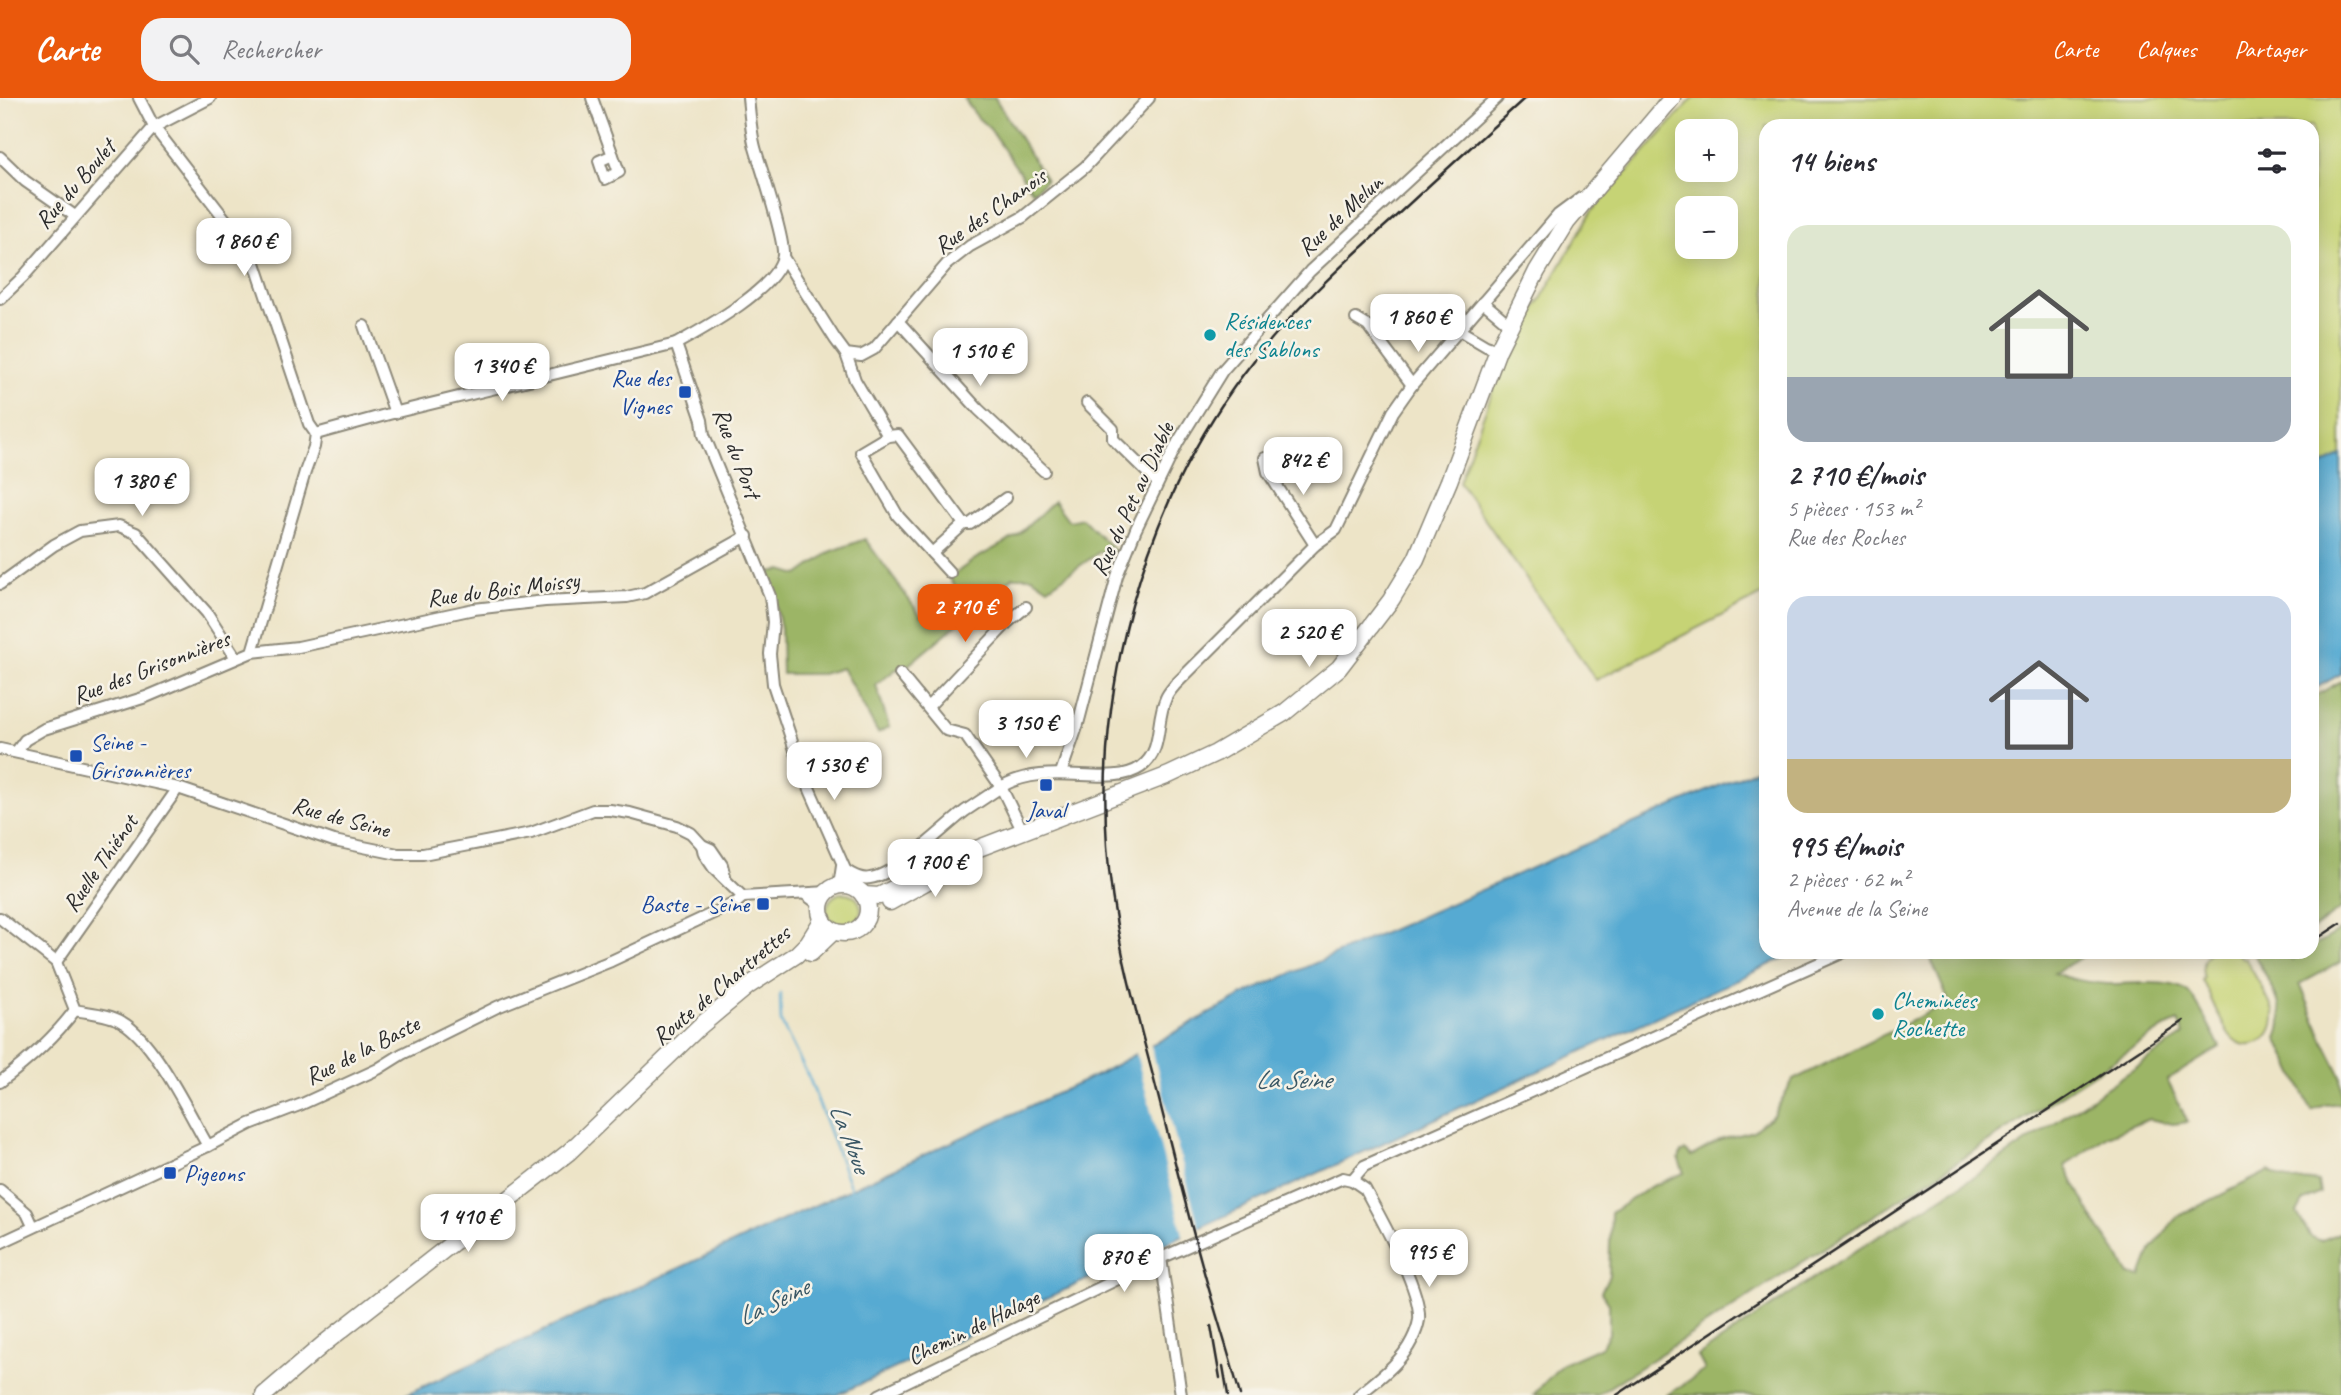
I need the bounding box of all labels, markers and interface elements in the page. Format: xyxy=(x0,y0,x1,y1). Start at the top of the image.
search box xyxy=(141,18,631,81)
text: Carte xyxy=(35,28,99,70)
icon: search xyxy=(165,30,203,68)
text: Rechercher xyxy=(221,33,321,66)
text: Carte xyxy=(2052,34,2098,64)
text: Calques xyxy=(2136,34,2196,64)
text: Partager xyxy=(2234,34,2306,64)
map controls xyxy=(1675,119,1738,259)
button: + xyxy=(1675,119,1738,182)
street label: Rue du Boulet xyxy=(28,131,124,235)
text: 14 biens xyxy=(1787,142,1875,180)
icon: filters xyxy=(2253,142,2291,180)
street label: Rue des Chanois xyxy=(928,160,1054,261)
street label: Rue de Melun xyxy=(1291,167,1390,262)
button: − xyxy=(1675,196,1738,259)
pin: 1 860 € xyxy=(179,218,309,278)
text: 1 860 € xyxy=(212,226,276,255)
icon: home xyxy=(1976,271,2102,397)
pin: 1 860 € xyxy=(1353,294,1483,354)
text: 1 860 € xyxy=(1386,302,1450,331)
place label: Résidences des Sablons xyxy=(1224,306,1320,364)
marker: Résidences des Sablons xyxy=(1202,327,1218,343)
pin: 1 510 € xyxy=(915,328,1045,388)
text: 1 510 € xyxy=(949,336,1011,365)
pin: 1 340 € xyxy=(437,344,567,403)
text: 1 340 € xyxy=(471,351,533,380)
place label: Rue des Vignes xyxy=(611,363,673,421)
marker: Rue des Vignes xyxy=(677,384,693,400)
street label: Rue du Port xyxy=(706,404,769,505)
street label: Rue du Pet au Diable xyxy=(1083,415,1182,581)
pin: 842 € xyxy=(1254,438,1352,497)
text: 842 € xyxy=(1280,445,1326,474)
text: 2 710 €/mois xyxy=(1787,456,1924,494)
pin: 1 380 € xyxy=(77,458,207,518)
text: 1 380 € xyxy=(111,466,173,495)
text: 5 pièces · 153 m² xyxy=(1787,494,1919,523)
text: Rue des Roches xyxy=(1787,523,1905,552)
street label: Rue du Bois Moissy xyxy=(425,565,583,613)
pin: 2 710 € xyxy=(900,584,1030,644)
text: 2 710 € xyxy=(934,592,996,621)
pin: 2 520 € xyxy=(1244,610,1374,669)
text: 2 520 € xyxy=(1278,617,1340,646)
street label: Rue des Grisonnières xyxy=(68,623,235,711)
icon: home xyxy=(1976,642,2102,768)
pin: 3 150 € xyxy=(961,700,1091,760)
text: 3 150 € xyxy=(995,708,1057,737)
place label: Seine - Grisonnières xyxy=(90,727,192,785)
pin: 1 530 € xyxy=(769,742,899,802)
marker: Seine - Grisonnières xyxy=(68,748,84,764)
text: 1 530 € xyxy=(803,750,865,779)
marker: Javal xyxy=(1038,777,1054,793)
street label: Rue de Seine xyxy=(289,790,395,845)
place label: Javal xyxy=(1026,795,1069,825)
street label: Ruelle Thiénot xyxy=(56,807,146,917)
text: 995 €/mois xyxy=(1787,827,1902,865)
pin: 1 700 € xyxy=(870,840,1000,899)
text: 1 700 € xyxy=(904,847,966,876)
text: 2 pièces · 62 m² xyxy=(1787,865,1909,894)
place label: Baste - Seine xyxy=(641,889,751,919)
text: Avenue de la Seine xyxy=(1787,894,1927,923)
marker: Baste - Seine xyxy=(755,896,771,912)
street label: Route de Chartrettes xyxy=(646,917,798,1052)
place label: Cheminées Rochette xyxy=(1892,985,1979,1043)
marker: Cheminées Rochette xyxy=(1870,1006,1886,1022)
street label: Rue de la Baste xyxy=(300,1007,426,1092)
water label: La Seine xyxy=(1256,1063,1335,1096)
water label: La Noue xyxy=(822,1099,880,1181)
place label: Pigeons xyxy=(184,1158,245,1188)
marker: Pigeons xyxy=(162,1165,178,1181)
pin: 1 410 € xyxy=(403,1194,533,1254)
text: 1 410 € xyxy=(437,1202,499,1231)
pin: 995 € xyxy=(1380,1230,1478,1289)
pin: 870 € xyxy=(1075,1234,1173,1294)
text: 995 € xyxy=(1406,1237,1452,1266)
text: 870 € xyxy=(1101,1242,1147,1271)
water label: La Seine xyxy=(732,1269,818,1333)
street label: Chemin de Halage xyxy=(902,1281,1046,1372)

